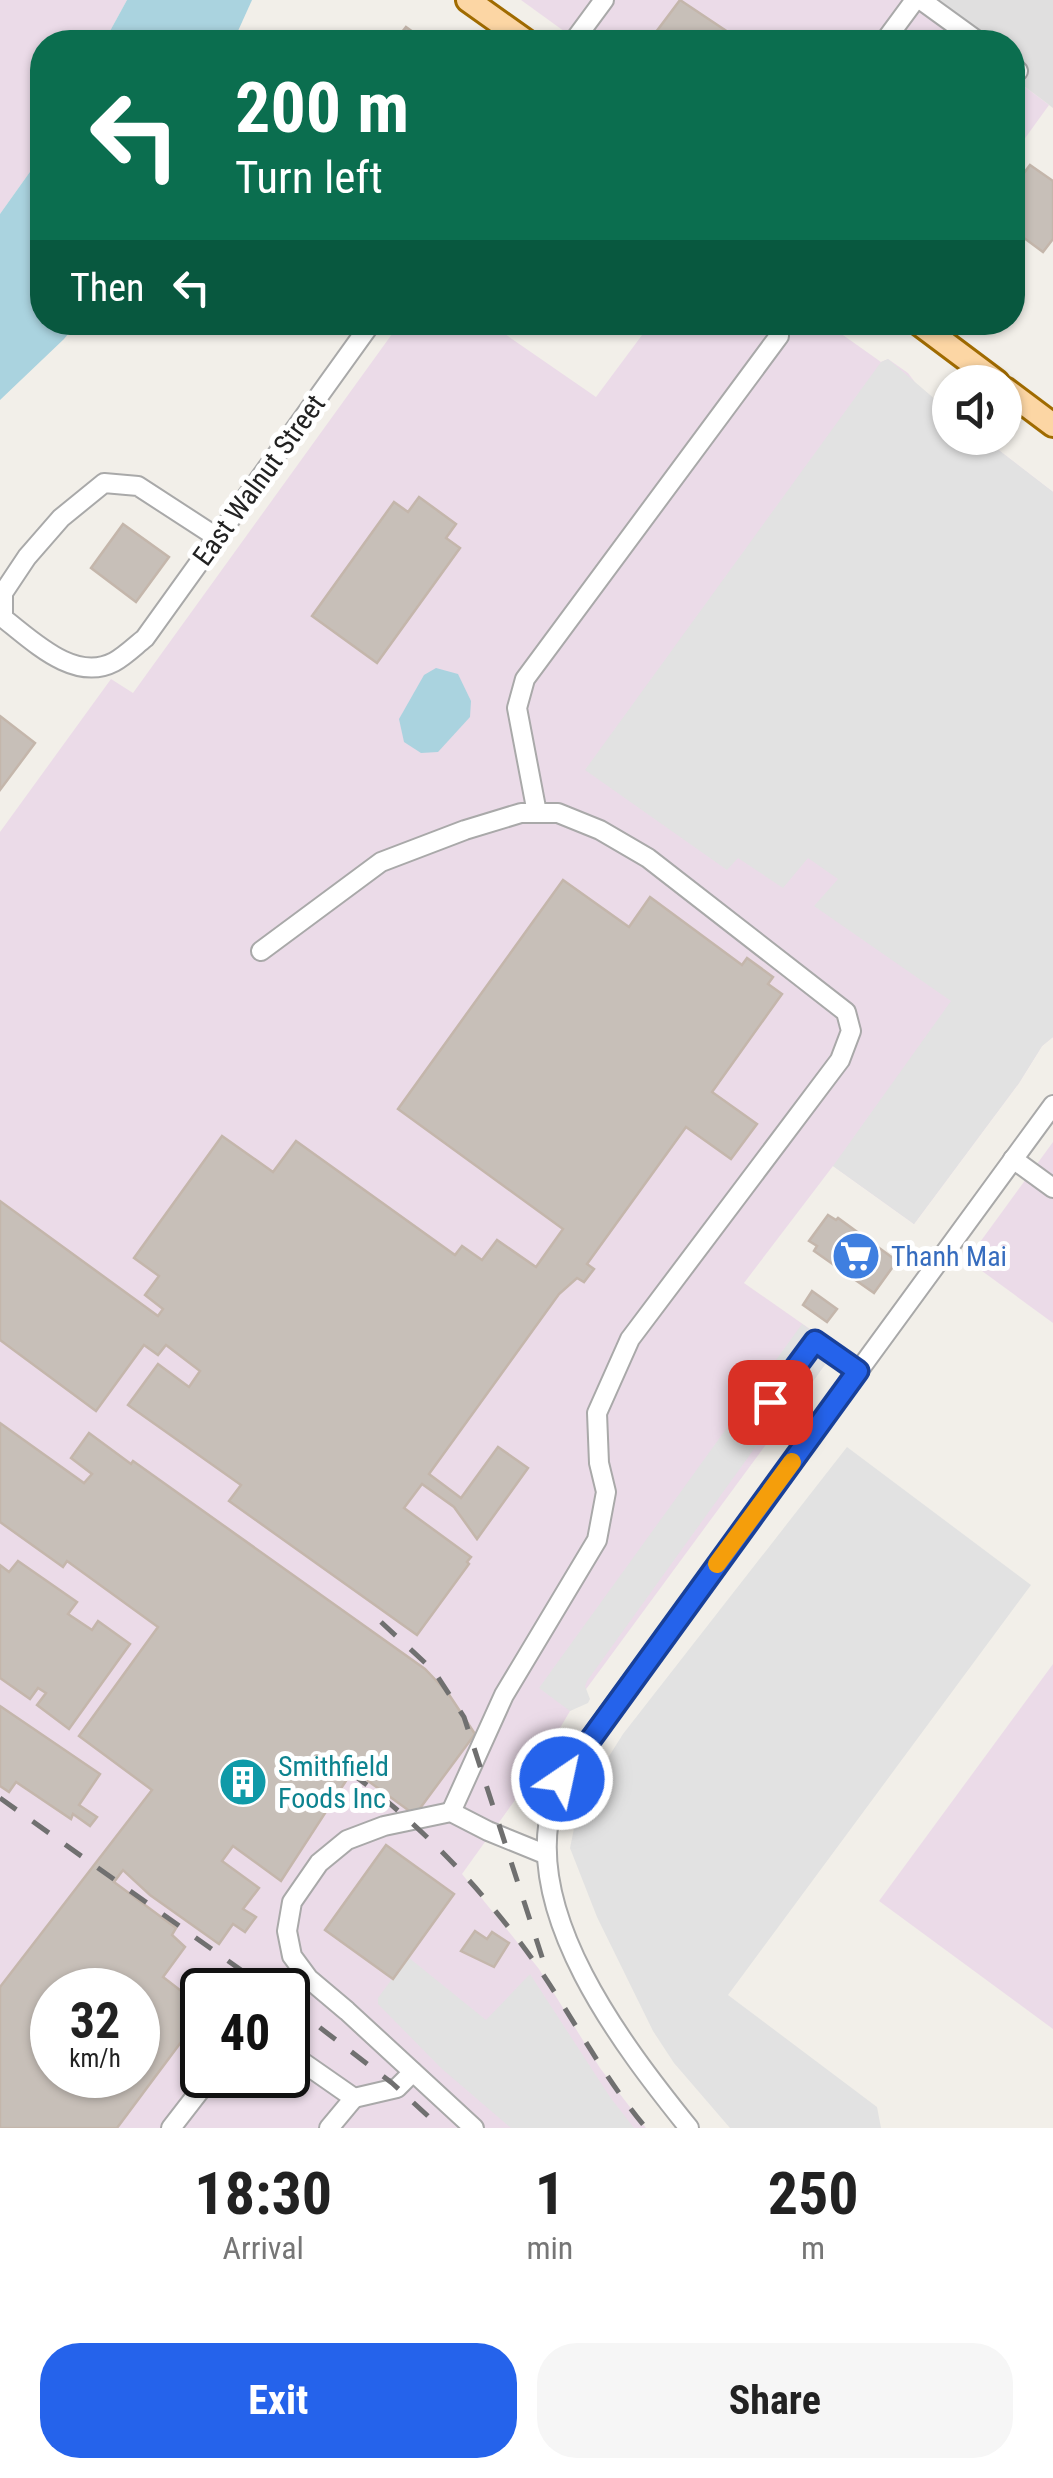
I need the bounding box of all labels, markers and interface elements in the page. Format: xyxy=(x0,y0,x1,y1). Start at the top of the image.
text: 200 m xyxy=(235,67,409,149)
icon: left xyxy=(70,70,200,200)
text: Turn left xyxy=(235,151,383,204)
icon: left xyxy=(164,260,219,315)
text: Then xyxy=(70,266,144,310)
map controls xyxy=(932,365,1022,455)
button: sound xyxy=(932,365,1022,455)
street label: East Walnut Street xyxy=(186,388,332,572)
supermarket icon: Thanh Mai xyxy=(830,1230,882,1282)
place label: Thanh Mai xyxy=(891,1240,1007,1273)
pin xyxy=(728,1360,813,1445)
icon: arrive xyxy=(743,1375,798,1430)
position arrow xyxy=(510,1727,614,1831)
place label: Smithfield Foods Inc xyxy=(278,1750,389,1815)
building icon: Smithfield Foods Inc xyxy=(217,1756,269,1808)
speed limit sign: 40 xyxy=(180,1968,310,2098)
text: 32 xyxy=(70,1992,120,2050)
text: km/h xyxy=(69,2044,121,2073)
text: 18:30 xyxy=(194,2158,332,2229)
text: 1 xyxy=(535,2158,565,2229)
text: 250 xyxy=(768,2158,859,2229)
text: Arrival xyxy=(222,2229,304,2267)
text: min xyxy=(526,2229,573,2267)
text: m xyxy=(801,2229,825,2267)
button: Exit xyxy=(40,2343,517,2458)
button: Share xyxy=(537,2343,1013,2458)

